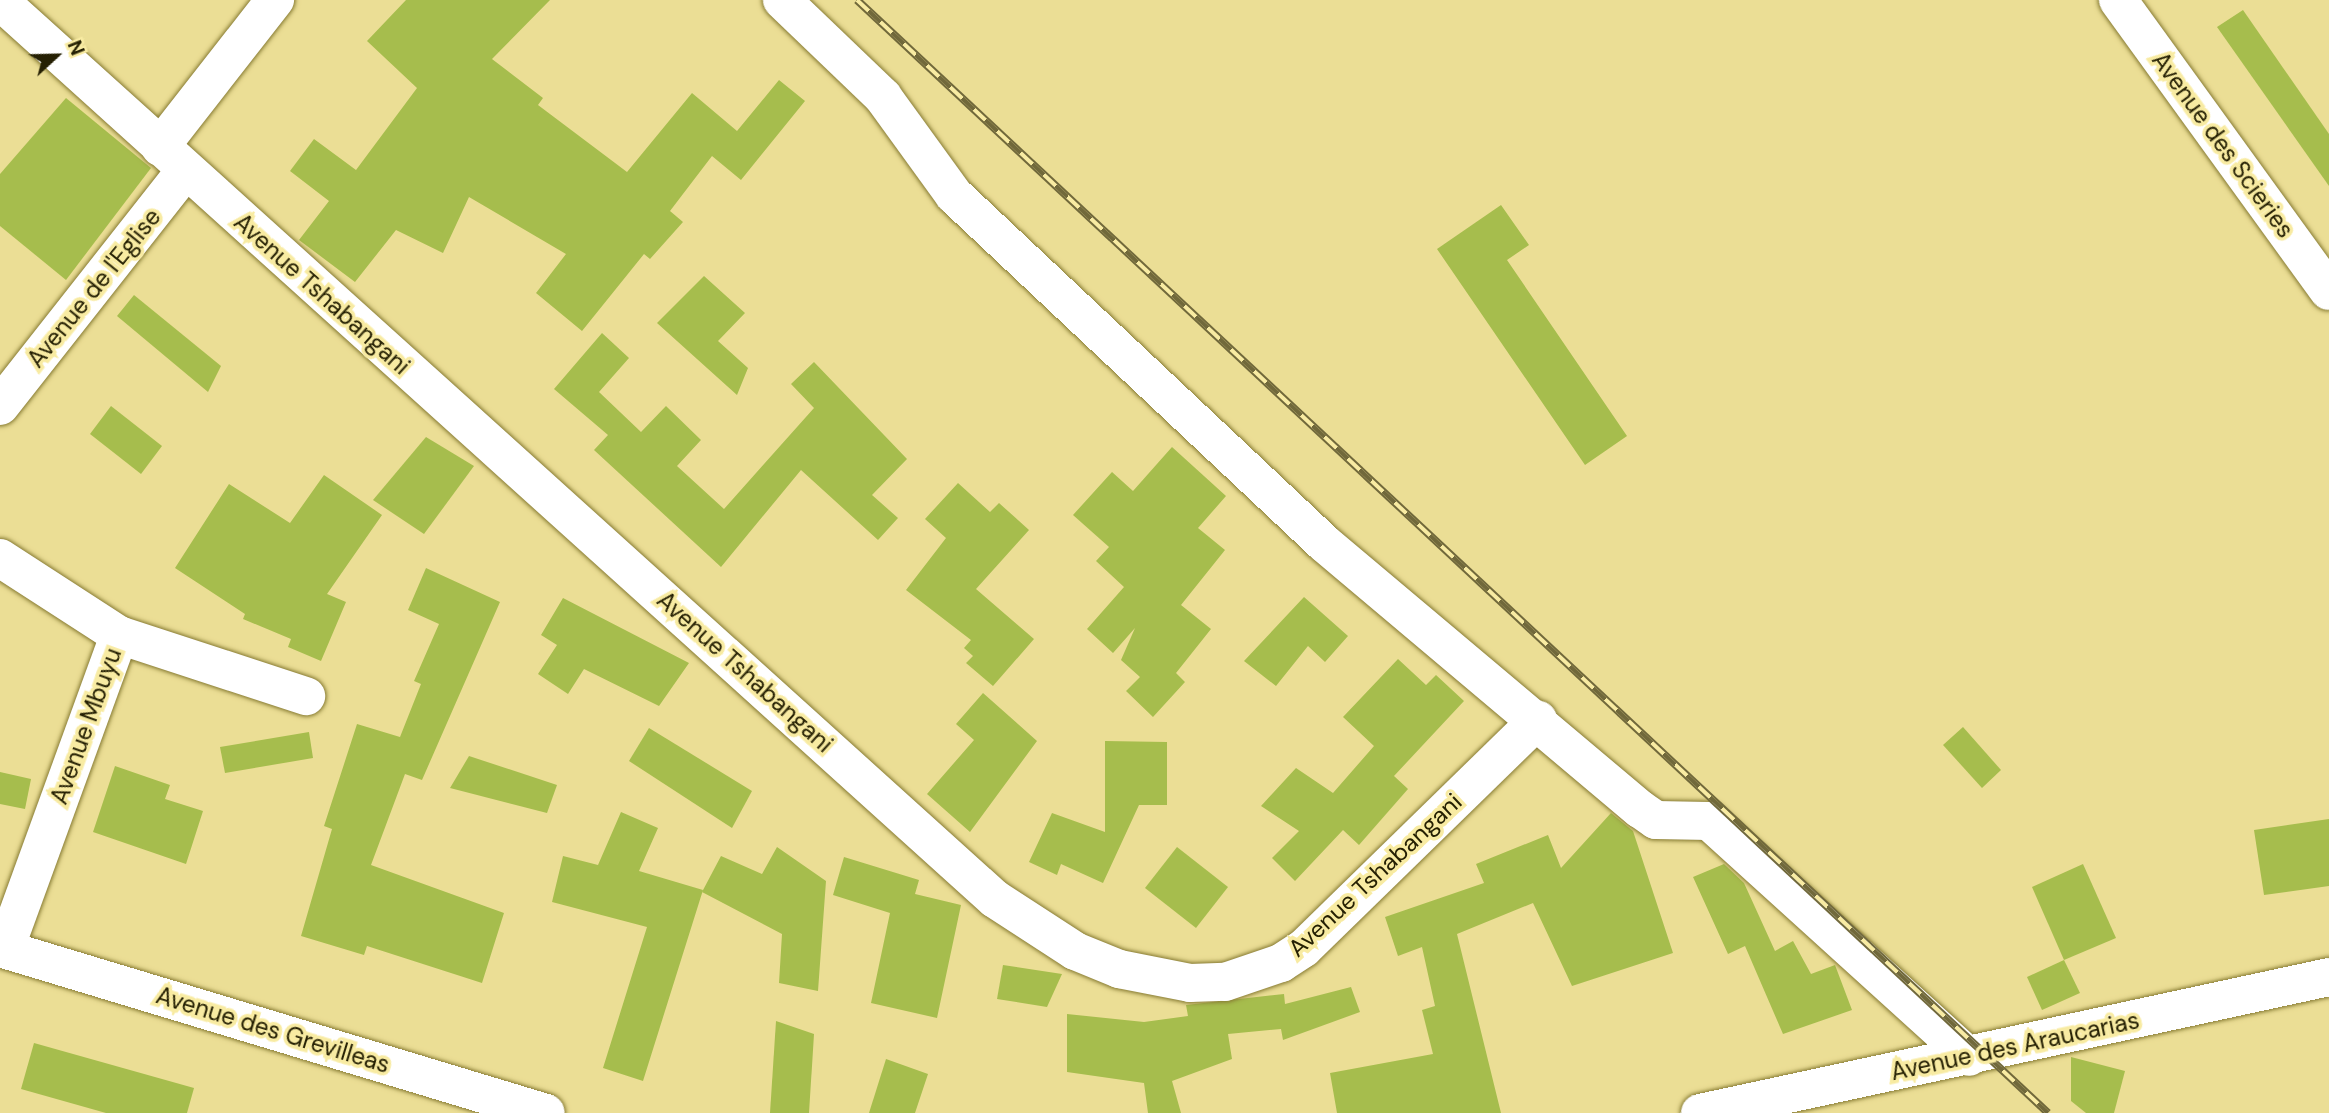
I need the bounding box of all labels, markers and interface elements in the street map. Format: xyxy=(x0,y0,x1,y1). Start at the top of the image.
north arrow xyxy=(21,21,91,91)
text: N xyxy=(62,37,90,59)
street label: Avenue des Scieries xyxy=(2146,47,2300,243)
street label: Avenue de l'Eglise xyxy=(21,203,167,373)
street label: Avenue Tshabangani xyxy=(228,208,416,380)
street label: Avenue Tshabangani xyxy=(651,586,839,758)
street label: Avenue Mbuyu xyxy=(44,644,128,808)
street label: Avenue Tshabangani xyxy=(1282,787,1468,963)
street label: Avenue des Grevilleas xyxy=(153,981,393,1079)
street label: Avenue des Araucarias xyxy=(1888,1006,2142,1086)

